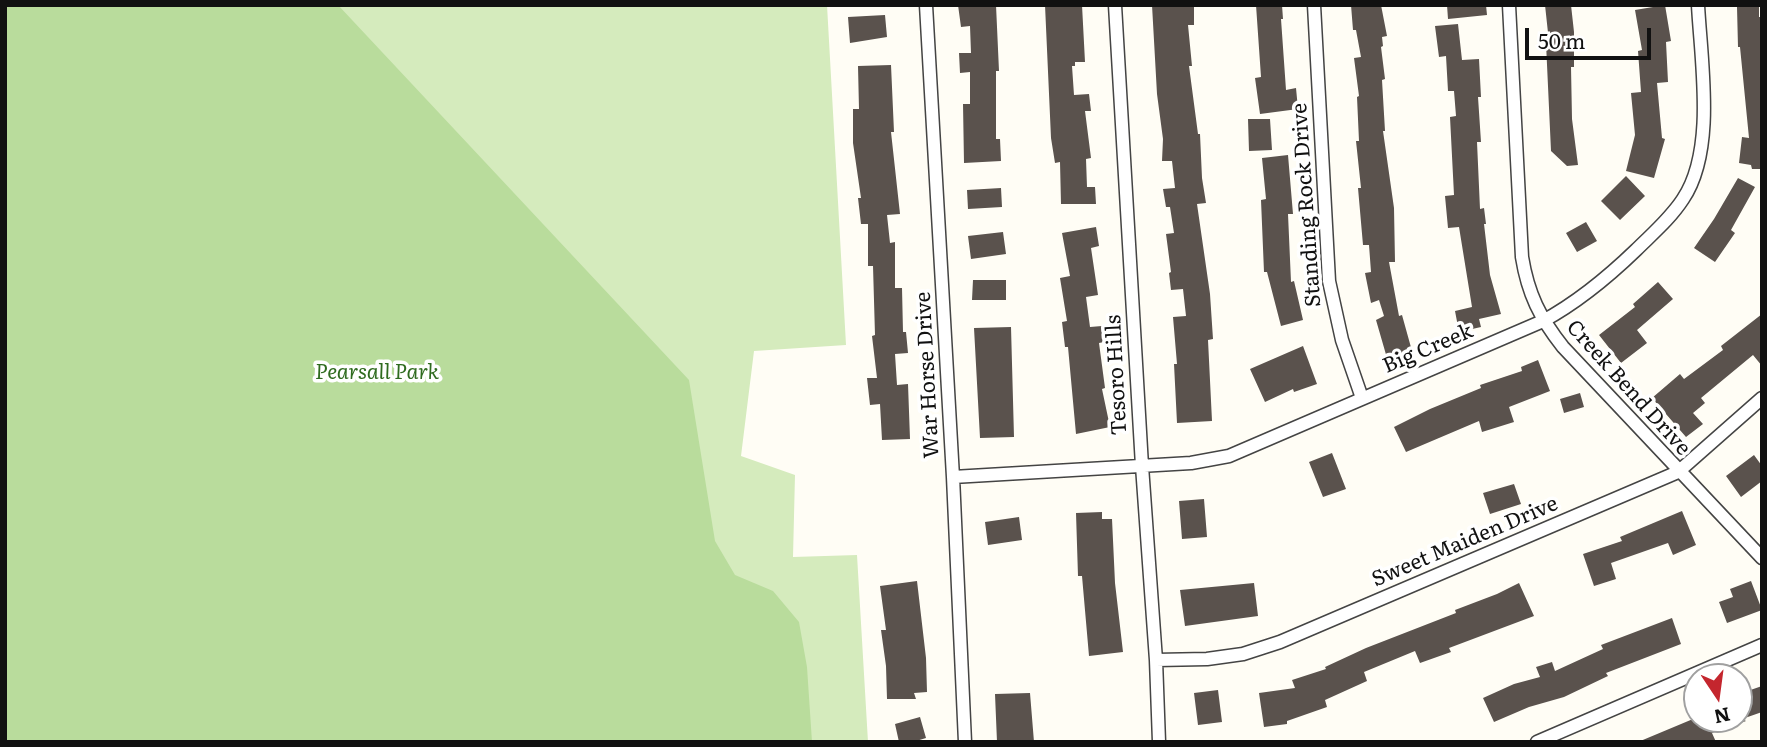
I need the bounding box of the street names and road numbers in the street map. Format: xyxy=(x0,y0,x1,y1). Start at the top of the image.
street label: Standing Rock Drive xyxy=(1287,102,1327,308)
street label: War Horse Drive xyxy=(911,291,945,459)
street label: Tesoro Hills xyxy=(1101,314,1133,436)
street label: Creek Bend Drive xyxy=(1561,315,1695,461)
street label: Big Creek xyxy=(1379,319,1477,379)
street label: Sweet Maiden Drive xyxy=(1368,491,1562,593)

